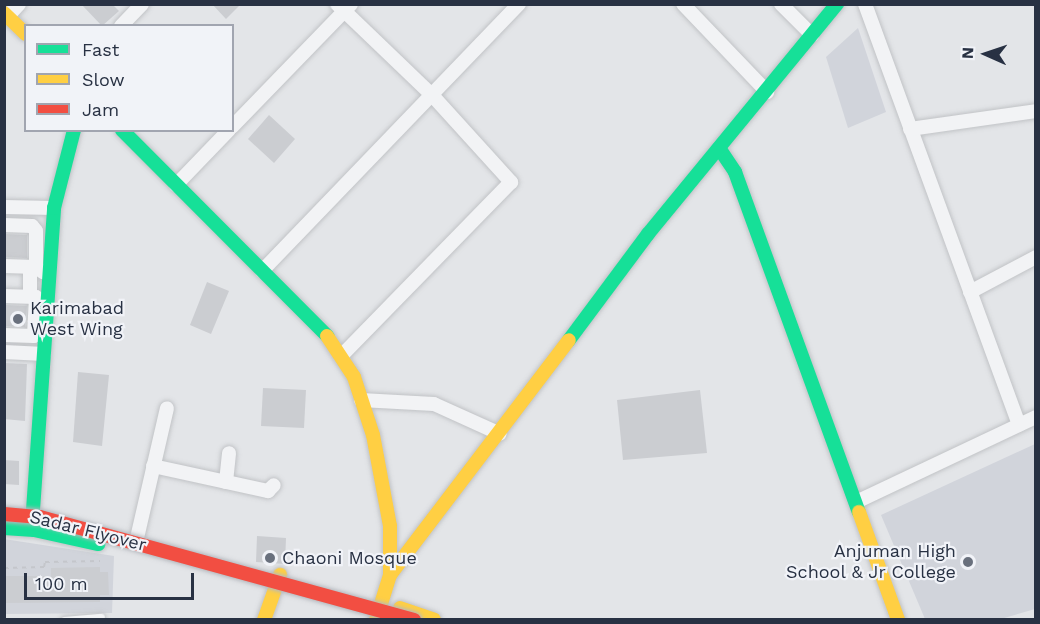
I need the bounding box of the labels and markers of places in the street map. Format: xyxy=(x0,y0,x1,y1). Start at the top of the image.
place label: Karimabad West Wing xyxy=(30,298,124,340)
marker: Karimabad West Wing xyxy=(11,312,25,326)
place label: Anjuman High School & Jr College xyxy=(785,541,956,584)
place label: Chaoni Mosque xyxy=(282,547,417,569)
marker: Chaoni Mosque xyxy=(263,551,277,565)
marker: Anjuman High School & Jr College xyxy=(961,555,975,569)

